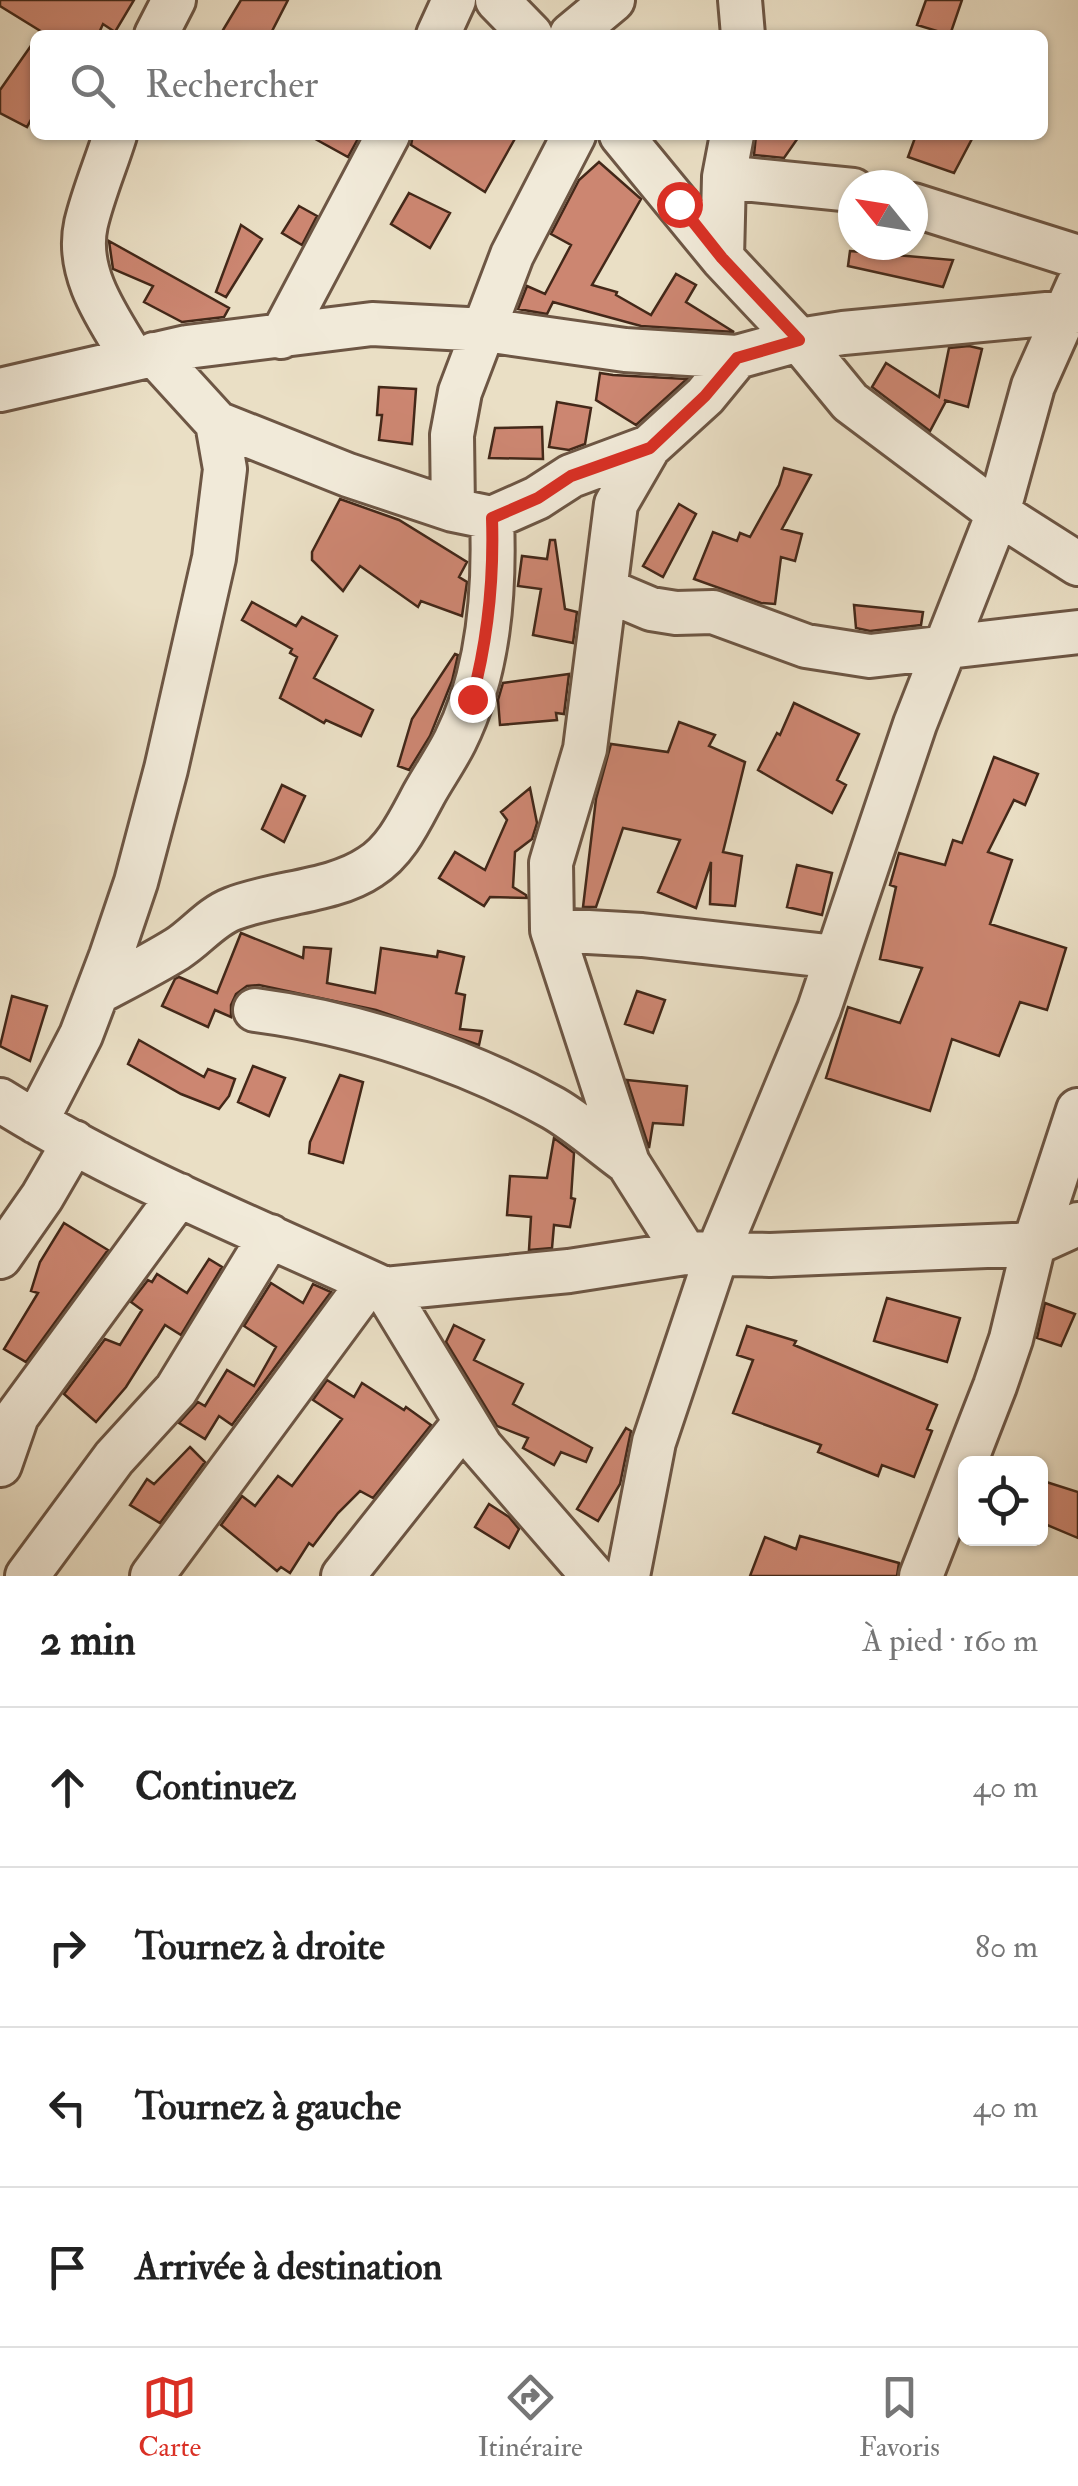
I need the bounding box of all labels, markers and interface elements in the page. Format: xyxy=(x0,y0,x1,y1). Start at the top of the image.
search box xyxy=(30,30,1048,140)
icon: search xyxy=(65,58,120,113)
text: Rechercher xyxy=(145,61,318,109)
north arrow xyxy=(838,170,928,260)
route start xyxy=(657,182,703,228)
route end xyxy=(450,677,496,723)
map controls xyxy=(958,1456,1048,1546)
button: locate xyxy=(958,1456,1048,1546)
text: 2 min xyxy=(40,1615,136,1667)
text: À pied · 160 m xyxy=(862,1621,1038,1661)
icon: ahead xyxy=(40,1760,95,1815)
text: Continuez xyxy=(135,1763,296,1811)
text: 40 m xyxy=(973,1767,1038,1807)
icon: right xyxy=(40,1920,95,1975)
text: Tournez à droite xyxy=(135,1923,385,1971)
text: 80 m xyxy=(975,1927,1038,1967)
icon: left xyxy=(40,2080,95,2135)
text: Tournez à gauche xyxy=(135,2083,401,2131)
text: 40 m xyxy=(973,2087,1038,2127)
icon: arrive xyxy=(40,2240,95,2295)
text: Arrivée à destination xyxy=(135,2243,442,2291)
tab: Carte xyxy=(138,2370,201,2465)
tab: Itinéraire xyxy=(478,2370,583,2465)
tab: Favoris xyxy=(859,2370,940,2465)

